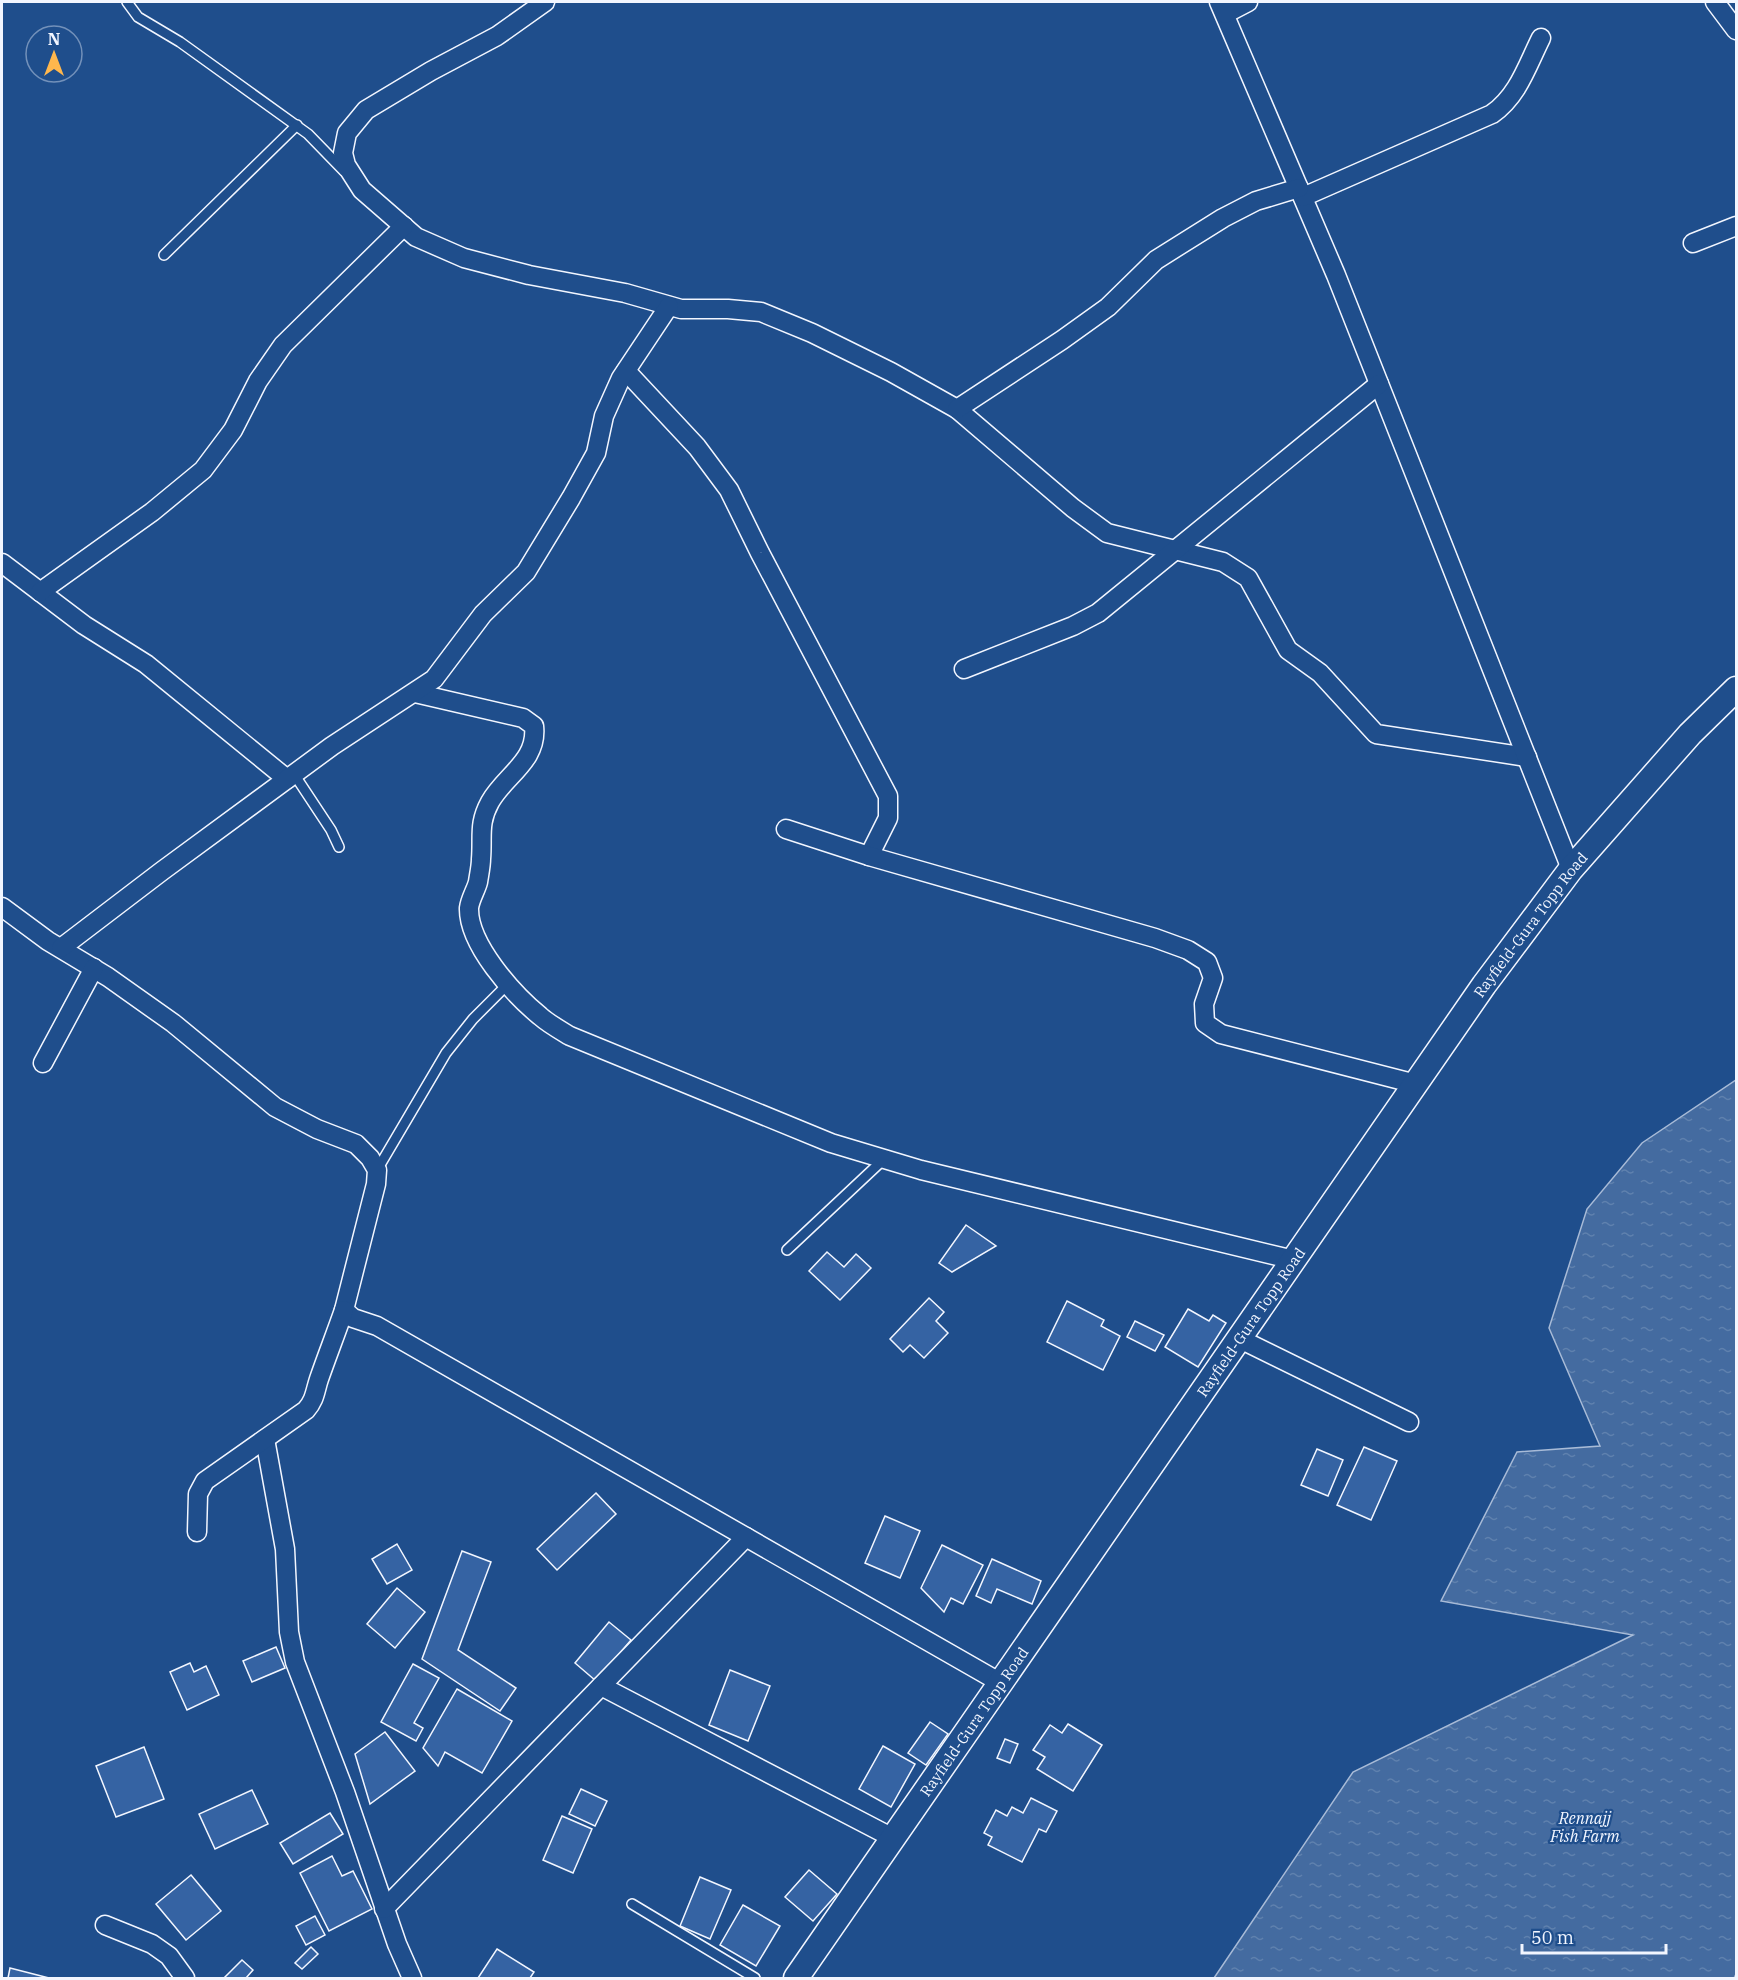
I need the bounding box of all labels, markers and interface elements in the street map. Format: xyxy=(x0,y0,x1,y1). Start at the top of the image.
north arrow xyxy=(24,24,84,84)
text: N xyxy=(48,29,60,49)
street label: Rayfield-Gura Topp Road xyxy=(1469,848,1591,1001)
street label: Rayfield-Gura Topp Road xyxy=(1192,1244,1309,1400)
street label: Rayfield-Gura Topp Road xyxy=(915,1643,1032,1800)
water label: Rennajj Fish Farm xyxy=(1549,1808,1620,1846)
scale bar xyxy=(1522,1917,1666,1955)
text: 50 m xyxy=(1531,1926,1574,1949)

